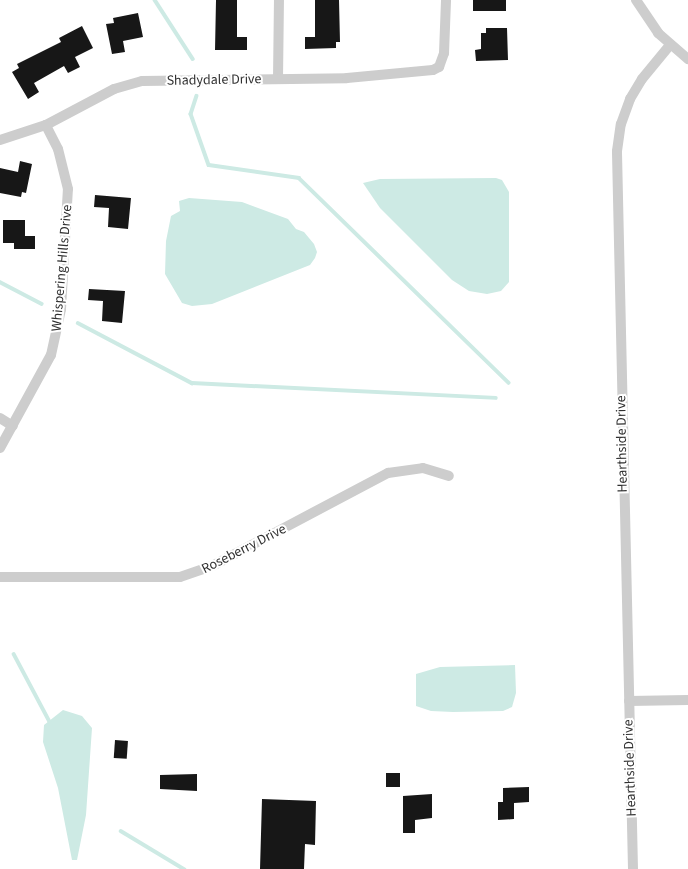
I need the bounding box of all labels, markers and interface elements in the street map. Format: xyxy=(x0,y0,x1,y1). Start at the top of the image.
street label: Shadydale Drive xyxy=(166,71,262,89)
street label: Whispering Hills Drive xyxy=(48,204,76,332)
street label: Hearthside Drive xyxy=(613,395,631,493)
street label: Roseberry Drive xyxy=(199,520,289,578)
street label: Hearthside Drive xyxy=(620,719,640,817)

